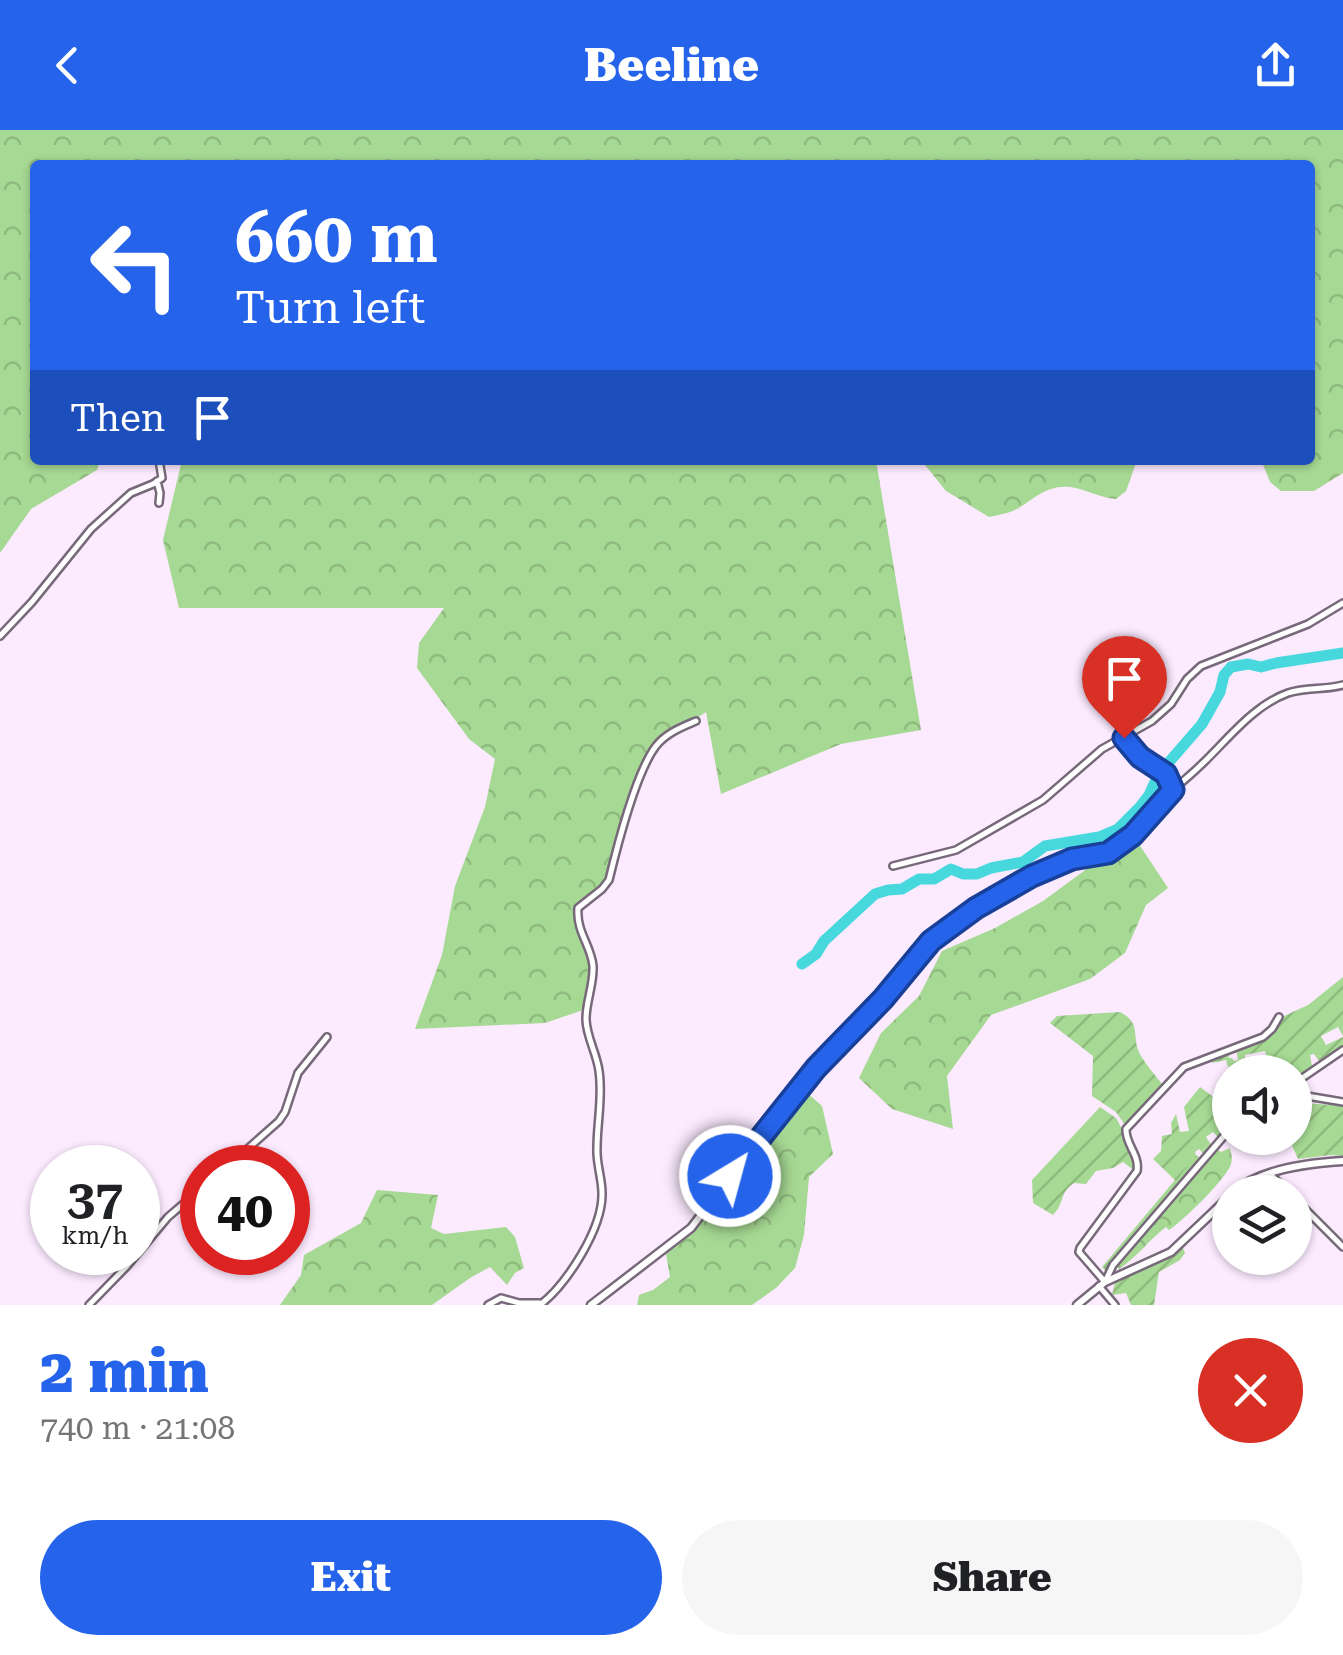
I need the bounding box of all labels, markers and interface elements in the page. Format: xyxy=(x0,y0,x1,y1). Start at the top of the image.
icon: back xyxy=(40,38,95,93)
icon: share xyxy=(1248,38,1303,93)
text: Beeline xyxy=(584,39,759,92)
text: 660 m xyxy=(235,197,438,279)
icon: left xyxy=(70,200,200,330)
text: Turn left xyxy=(235,281,425,334)
icon: arrive xyxy=(185,390,240,445)
text: Then xyxy=(70,396,165,440)
pin xyxy=(1082,636,1167,739)
icon: arrive xyxy=(1097,651,1152,706)
map controls xyxy=(1212,1055,1312,1275)
button: sound xyxy=(1212,1055,1312,1155)
position arrow xyxy=(678,1124,782,1228)
speed limit sign: 40 xyxy=(180,1145,310,1275)
text: 37 xyxy=(67,1169,123,1227)
button: layers xyxy=(1212,1175,1312,1275)
text: km/h xyxy=(62,1221,128,1250)
text: 2 min xyxy=(40,1336,209,1407)
button: close xyxy=(1198,1338,1303,1443)
text: 740 m · 21:08 xyxy=(40,1409,235,1447)
button: Exit xyxy=(40,1520,662,1635)
button: Share xyxy=(682,1520,1303,1635)

